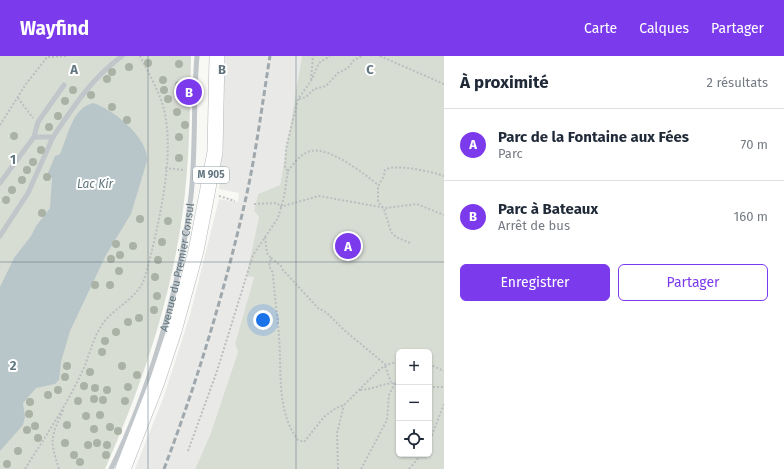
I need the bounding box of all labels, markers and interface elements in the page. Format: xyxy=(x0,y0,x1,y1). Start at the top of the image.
text: Wayfind xyxy=(20,17,89,40)
text: Carte xyxy=(584,20,617,37)
text: Calques xyxy=(639,20,689,37)
text: Partager xyxy=(711,20,764,37)
text: A xyxy=(69,62,78,77)
text: B xyxy=(218,62,226,77)
text: C xyxy=(366,62,374,77)
text: À proximité xyxy=(460,72,549,93)
text: 2 résultats xyxy=(707,75,768,90)
pin: B xyxy=(176,77,202,107)
text: Parc de la Fontaine aux Fées xyxy=(498,128,689,146)
text: A xyxy=(469,137,477,152)
text: 70 m xyxy=(741,137,768,152)
text: Parc xyxy=(498,146,523,161)
text: 1 xyxy=(10,152,16,167)
road number: M 905 xyxy=(193,167,229,183)
water label: Lac Kir xyxy=(77,177,113,191)
text: Parc à Bateaux xyxy=(498,200,598,218)
street label: Avenue du Premier Consul xyxy=(157,202,197,333)
text: B xyxy=(469,209,477,224)
text: 160 m xyxy=(734,209,768,224)
text: Arrêt de bus xyxy=(498,218,570,233)
pin: A xyxy=(335,231,361,261)
button: Enregistrer xyxy=(460,264,610,301)
button: Partager xyxy=(618,264,768,301)
your location xyxy=(253,310,273,330)
map controls xyxy=(396,349,432,457)
button: + xyxy=(396,349,432,385)
text: 2 xyxy=(10,358,17,373)
button: − xyxy=(396,385,432,421)
button: locate xyxy=(396,421,432,457)

